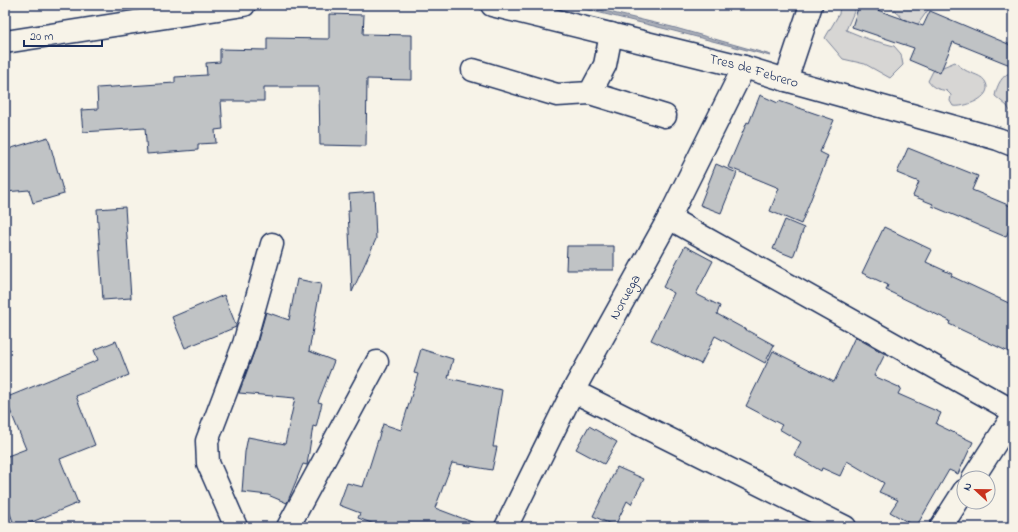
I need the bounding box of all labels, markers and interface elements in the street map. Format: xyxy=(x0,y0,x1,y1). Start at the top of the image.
scale bar xyxy=(24,22,102,48)
text: 20 m xyxy=(30,28,53,46)
street label: Tres de Febrero xyxy=(707,48,801,93)
street label: Noruega xyxy=(604,270,646,324)
north arrow xyxy=(956,470,996,510)
text: N xyxy=(959,480,976,493)

